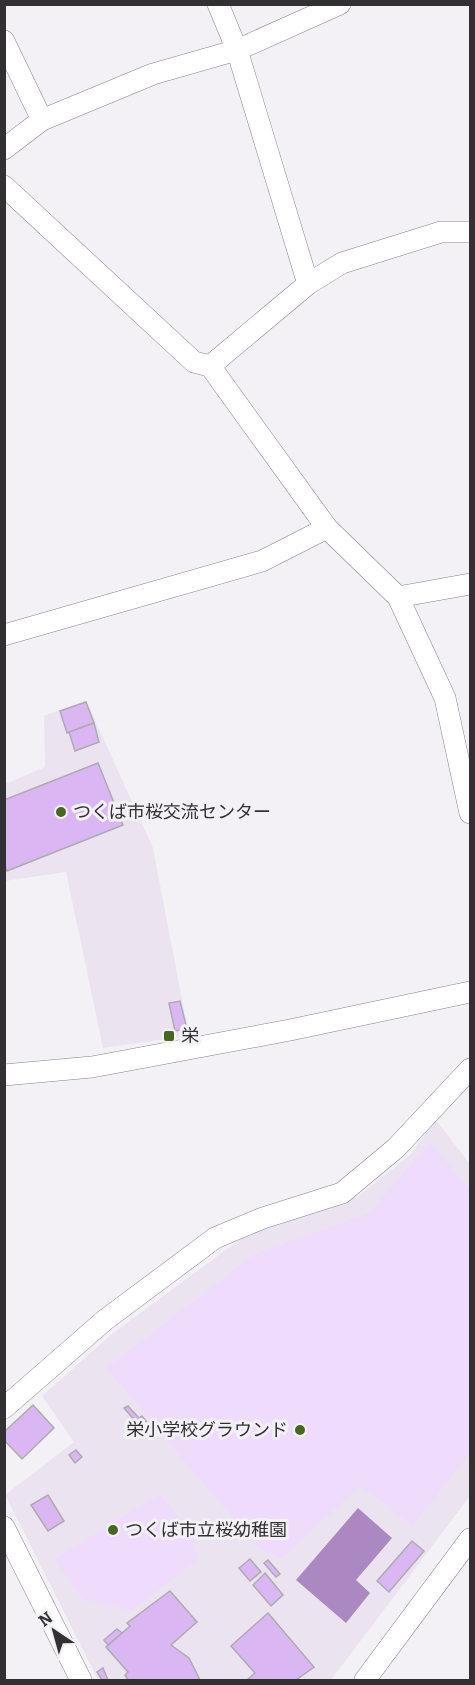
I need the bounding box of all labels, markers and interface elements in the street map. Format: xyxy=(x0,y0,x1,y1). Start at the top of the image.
place label: つくば市桜交流センター xyxy=(73,801,271,823)
marker: つくば市桜交流センター xyxy=(54,805,68,819)
place label: 栄 xyxy=(181,1025,199,1047)
marker: 栄 xyxy=(162,1029,176,1043)
place label: 栄小学校グラウンド xyxy=(126,1419,288,1441)
marker: 栄小学校グラウンド xyxy=(293,1423,307,1437)
place label: つくば市立桜幼稚園 xyxy=(125,1519,287,1541)
marker: つくば市立桜幼稚園 xyxy=(106,1523,120,1537)
north arrow xyxy=(24,1601,84,1661)
text: N xyxy=(35,1608,56,1631)

